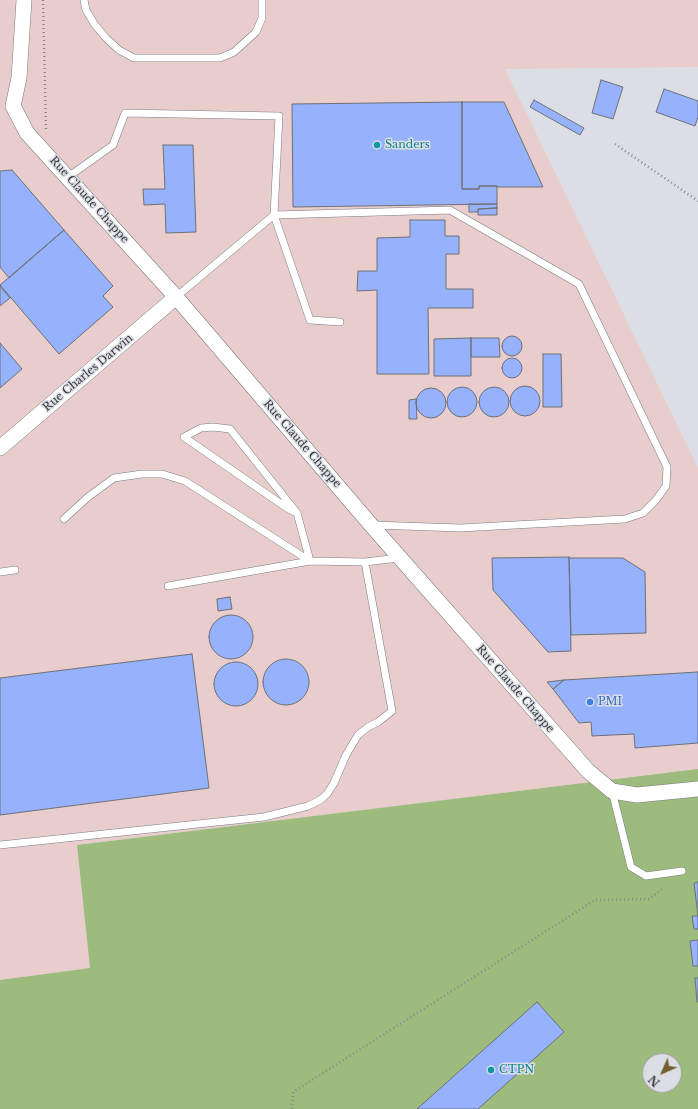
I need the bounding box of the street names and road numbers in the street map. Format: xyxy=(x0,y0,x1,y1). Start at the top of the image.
street label: Rue Claude Chappe xyxy=(47,154,131,246)
street label: Rue Charles Darwin xyxy=(40,332,136,414)
street label: Rue Claude Chappe xyxy=(260,397,344,491)
street label: Rue Claude Chappe xyxy=(473,642,557,736)

